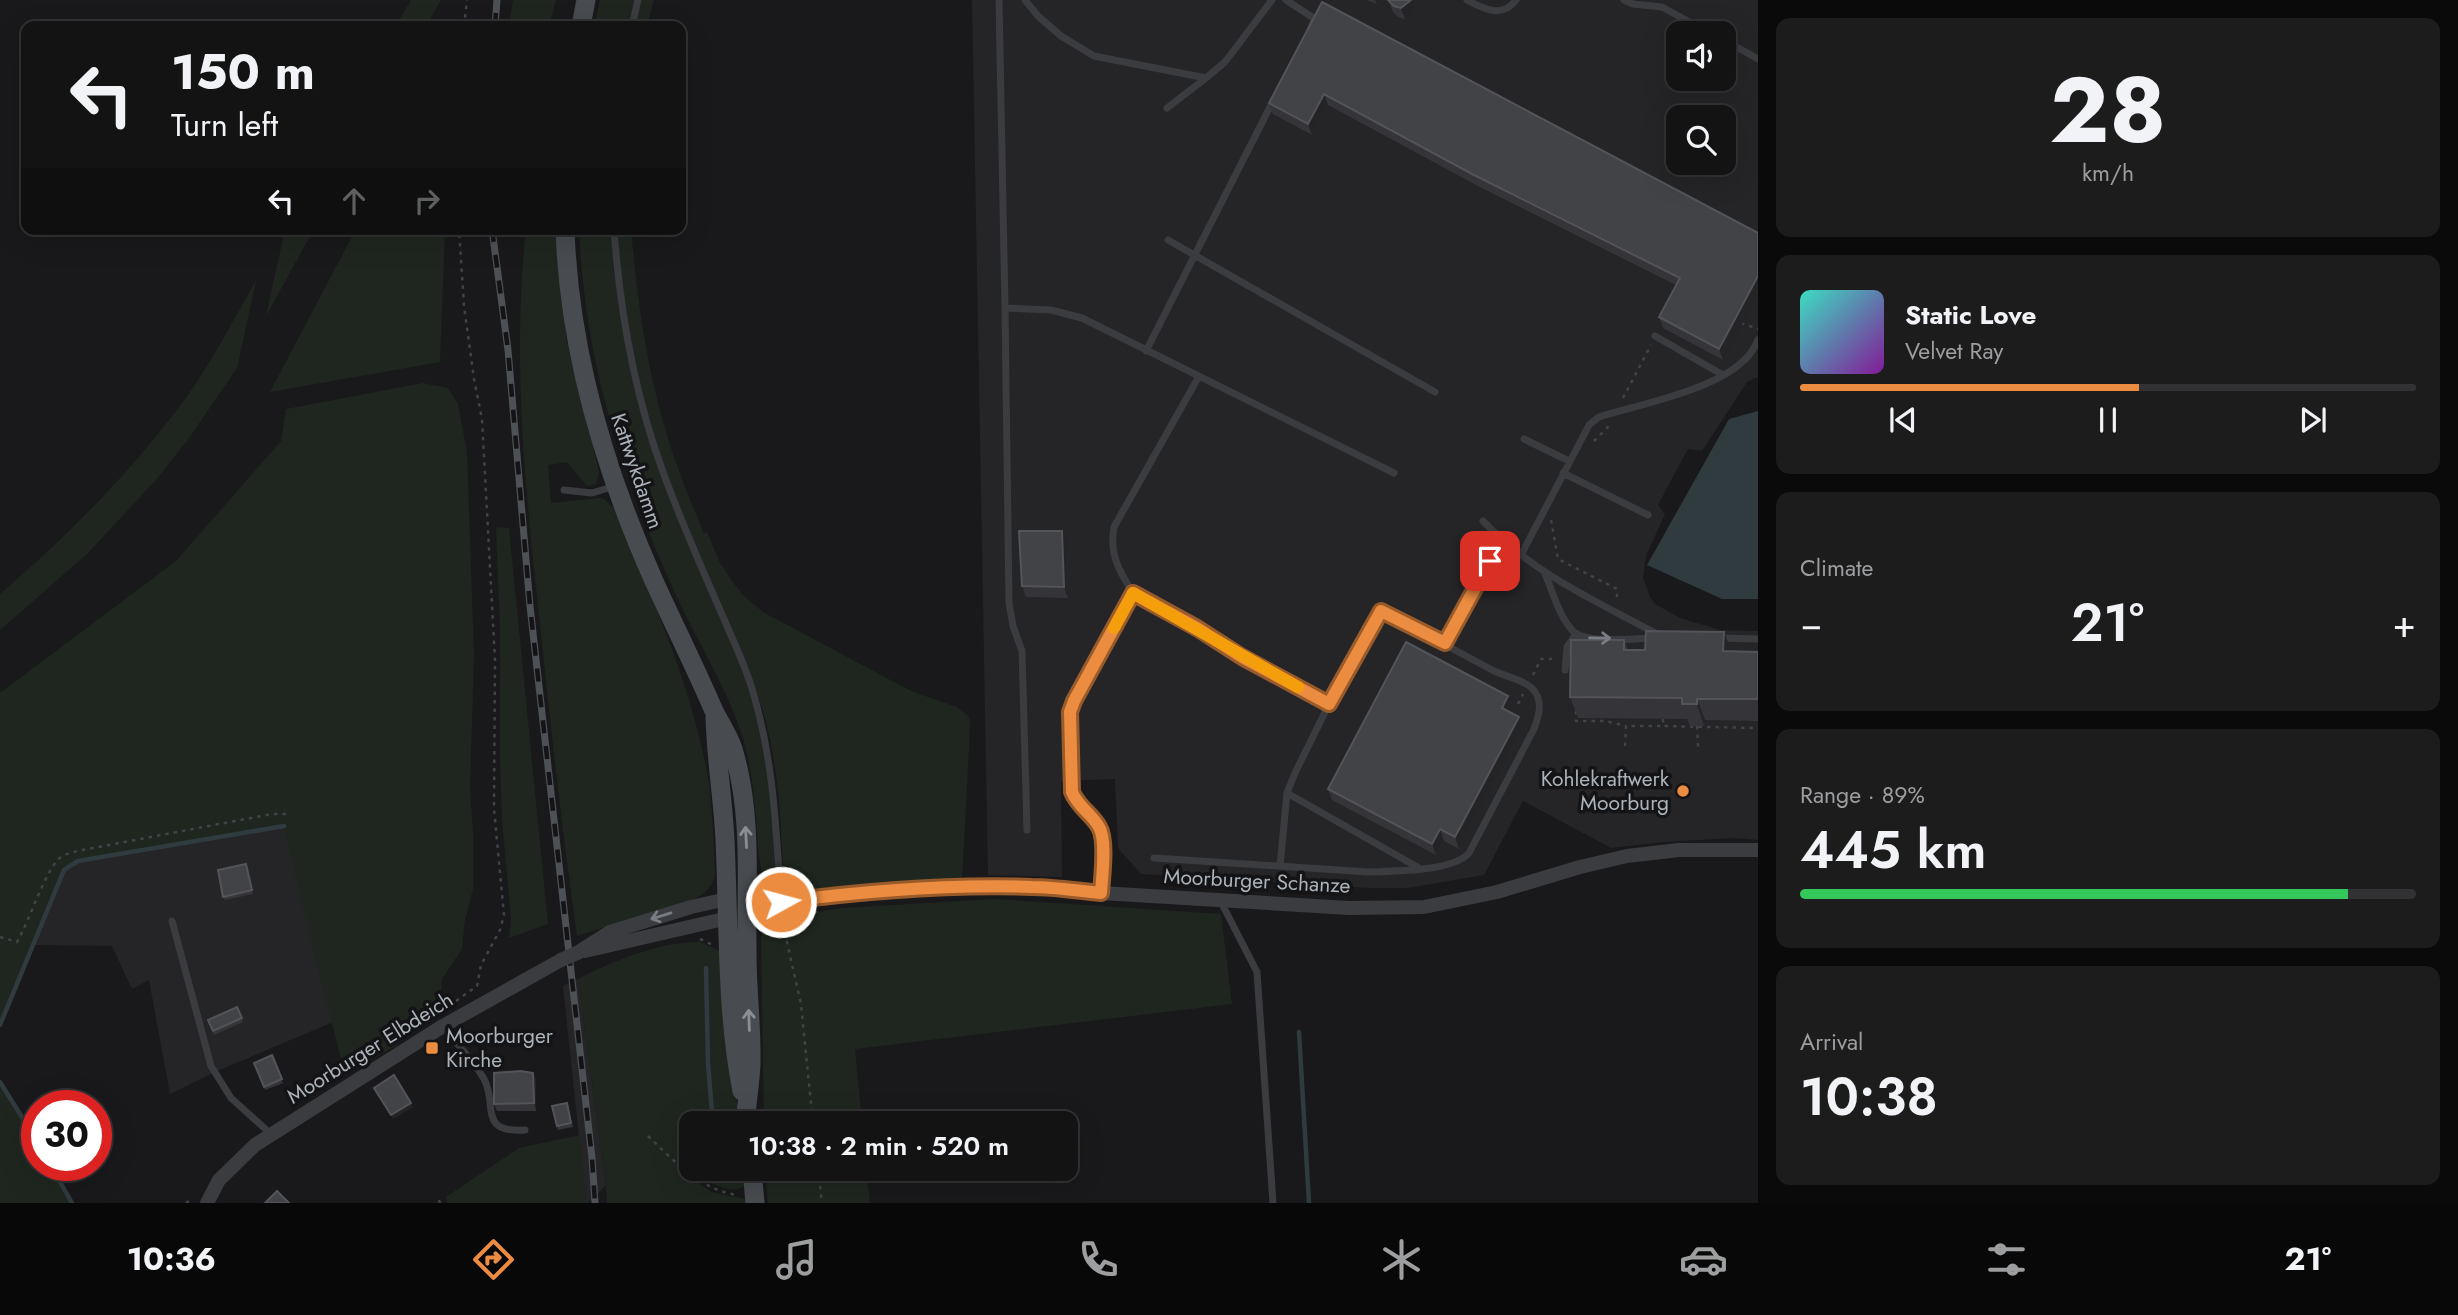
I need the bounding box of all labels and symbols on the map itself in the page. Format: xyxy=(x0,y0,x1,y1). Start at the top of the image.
street label: Kattwykdamm xyxy=(603,409,671,533)
pin xyxy=(1460,531,1520,591)
one-way arrow xyxy=(1588,632,1611,645)
place label: Kohlekraftwerk Moorburg xyxy=(1541,764,1670,818)
marker: Kohlekraftwerk Moorburg xyxy=(1675,783,1691,799)
one-way arrow xyxy=(739,826,752,849)
street label: Moorburger Schanze xyxy=(1163,861,1351,901)
position arrow xyxy=(744,865,818,939)
one-way arrow xyxy=(650,911,672,924)
street label: Moorburger Elbdeich xyxy=(281,985,459,1111)
one-way arrow xyxy=(743,1009,756,1032)
place label: Moorburger Kirche xyxy=(446,1021,554,1075)
marker: Moorburger Kirche xyxy=(424,1040,440,1056)
speed limit sign: 30 xyxy=(21,1090,112,1181)

